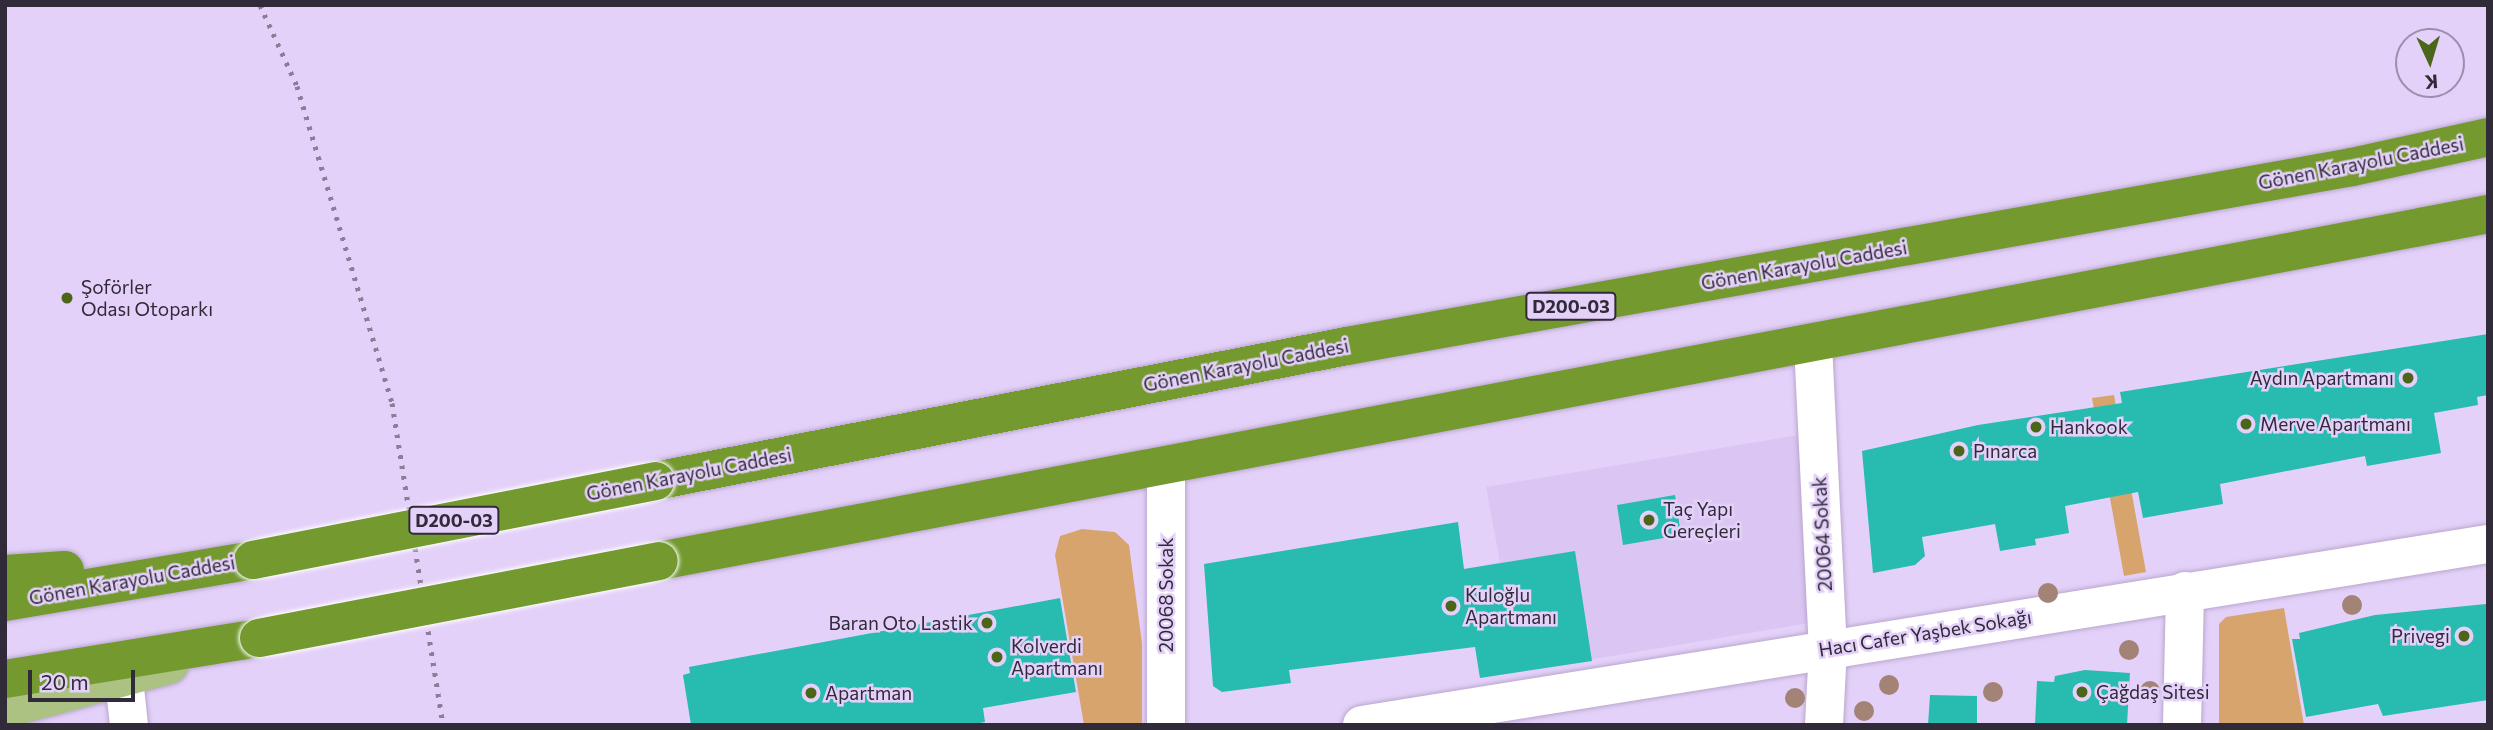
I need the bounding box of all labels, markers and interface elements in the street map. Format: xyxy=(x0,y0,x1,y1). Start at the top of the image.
north arrow xyxy=(2395,28,2465,98)
text: K xyxy=(2424,71,2439,94)
street label: Gönen Karayolu Caddesi xyxy=(2256,132,2466,194)
street label: Gönen Karayolu Caddesi xyxy=(1699,236,1909,294)
place label: Şoförler Odası Otoparkı xyxy=(81,276,213,320)
marker: Şoförler Odası Otoparkı xyxy=(59,290,75,306)
road number: D200-03 xyxy=(1524,292,1618,320)
street label: Gönen Karayolu Caddesi xyxy=(1141,334,1351,396)
place label: Aydın Apartmanı xyxy=(2250,367,2394,389)
marker: Aydın Apartmanı xyxy=(2400,370,2416,386)
place label: Merve Apartmanı xyxy=(2260,413,2411,435)
place label: Hankook xyxy=(2050,416,2128,438)
marker: Merve Apartmanı xyxy=(2238,416,2254,432)
marker: Hankook xyxy=(2028,419,2044,435)
place label: Pınarca xyxy=(1973,440,2037,462)
street label: Gönen Karayolu Caddesi xyxy=(584,443,794,505)
marker: Pınarca xyxy=(1951,443,1967,459)
street label: 20064 Sokak xyxy=(1808,476,1836,592)
place label: Taç Yapı Gereçleri xyxy=(1663,498,1741,542)
road number: D200-03 xyxy=(407,506,501,534)
marker: Taç Yapı Gereçleri xyxy=(1641,512,1657,528)
street label: 20068 Sokak xyxy=(1155,537,1177,653)
street label: Gönen Karayolu Caddesi xyxy=(27,551,237,609)
place label: Kuloğlu Apartmanı xyxy=(1465,584,1557,628)
marker: Kuloğlu Apartmanı xyxy=(1443,598,1459,614)
street label: Hacı Cafer Yaşbek Sokağı xyxy=(1817,605,2033,661)
place label: Baran Oto Lastik xyxy=(828,612,973,634)
marker: Baran Oto Lastik xyxy=(979,615,995,631)
place label: Privegi xyxy=(2391,625,2450,647)
marker: Privegi xyxy=(2456,628,2472,644)
place label: Kolverdi Apartmanı xyxy=(1011,635,1103,679)
marker: Kolverdi Apartmanı xyxy=(989,649,1005,665)
scale bar xyxy=(32,656,138,700)
text: 20 m xyxy=(41,669,89,694)
place label: Çağdaş Sitesi xyxy=(2096,681,2210,703)
place label: Apartman xyxy=(825,682,912,704)
marker: Çağdaş Sitesi xyxy=(2074,684,2090,700)
marker: Apartman xyxy=(803,685,819,701)

